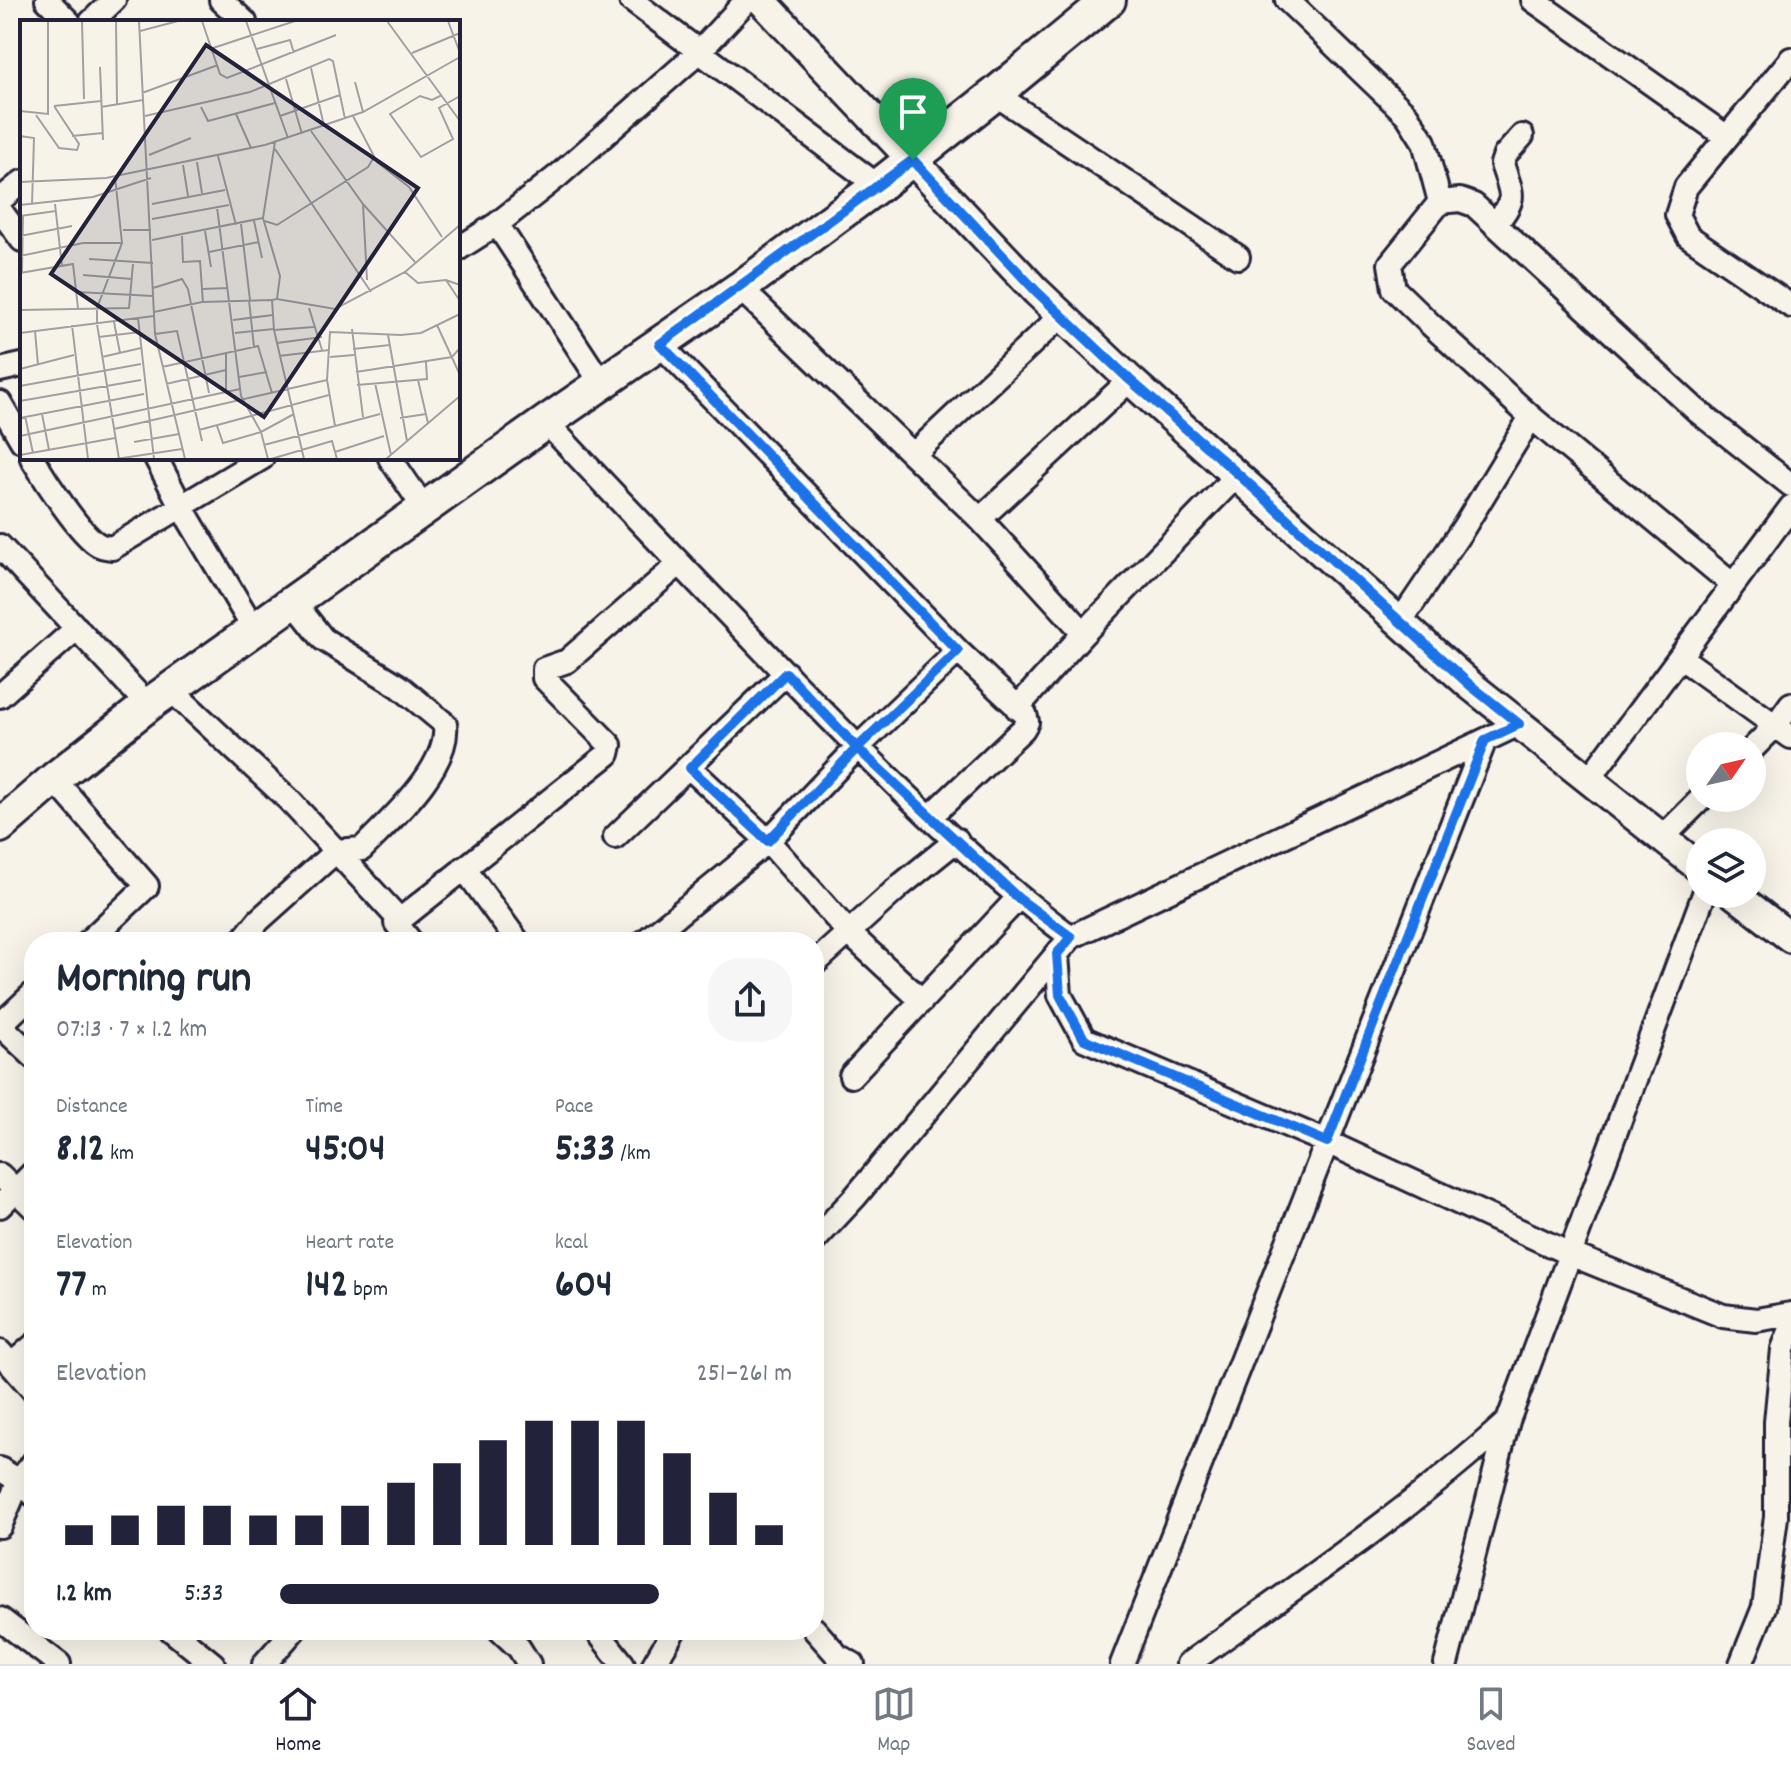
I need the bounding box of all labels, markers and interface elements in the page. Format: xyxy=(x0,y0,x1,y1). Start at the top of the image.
inset map xyxy=(20,20,460,460)
pin xyxy=(879,78,947,160)
icon: arrive xyxy=(891,90,935,134)
north arrow xyxy=(1686,732,1766,812)
map controls xyxy=(1686,732,1766,908)
button: layers xyxy=(1686,828,1766,908)
text: Morning run xyxy=(56,950,251,1013)
button: share xyxy=(708,958,792,1042)
text: 07:13 · 7 × 1.2 km xyxy=(56,1012,207,1049)
text: Distance xyxy=(56,1092,128,1123)
text: Time xyxy=(305,1092,343,1123)
text: Pace xyxy=(555,1092,594,1123)
text: 8.12 xyxy=(56,1123,105,1180)
text: 45:04 xyxy=(305,1123,386,1180)
text: 5:33 xyxy=(555,1123,615,1180)
text: km xyxy=(105,1139,134,1170)
text: /km xyxy=(615,1139,651,1170)
text: Elevation xyxy=(56,1228,133,1259)
text: Heart rate xyxy=(305,1228,394,1259)
text: kcal xyxy=(555,1228,588,1259)
text: 77 xyxy=(56,1259,87,1316)
text: 142 xyxy=(305,1259,348,1316)
text: 604 xyxy=(555,1259,613,1316)
text: m xyxy=(87,1275,107,1306)
text: bpm xyxy=(348,1275,388,1306)
text: Elevation xyxy=(56,1356,146,1393)
text: 251–261 m xyxy=(696,1356,792,1393)
text: 1.2 km xyxy=(56,1576,112,1613)
text: 5:33 xyxy=(184,1576,223,1613)
tab: Home xyxy=(275,1682,321,1761)
tab: Map xyxy=(872,1682,916,1761)
tab: Saved xyxy=(1466,1682,1516,1761)

